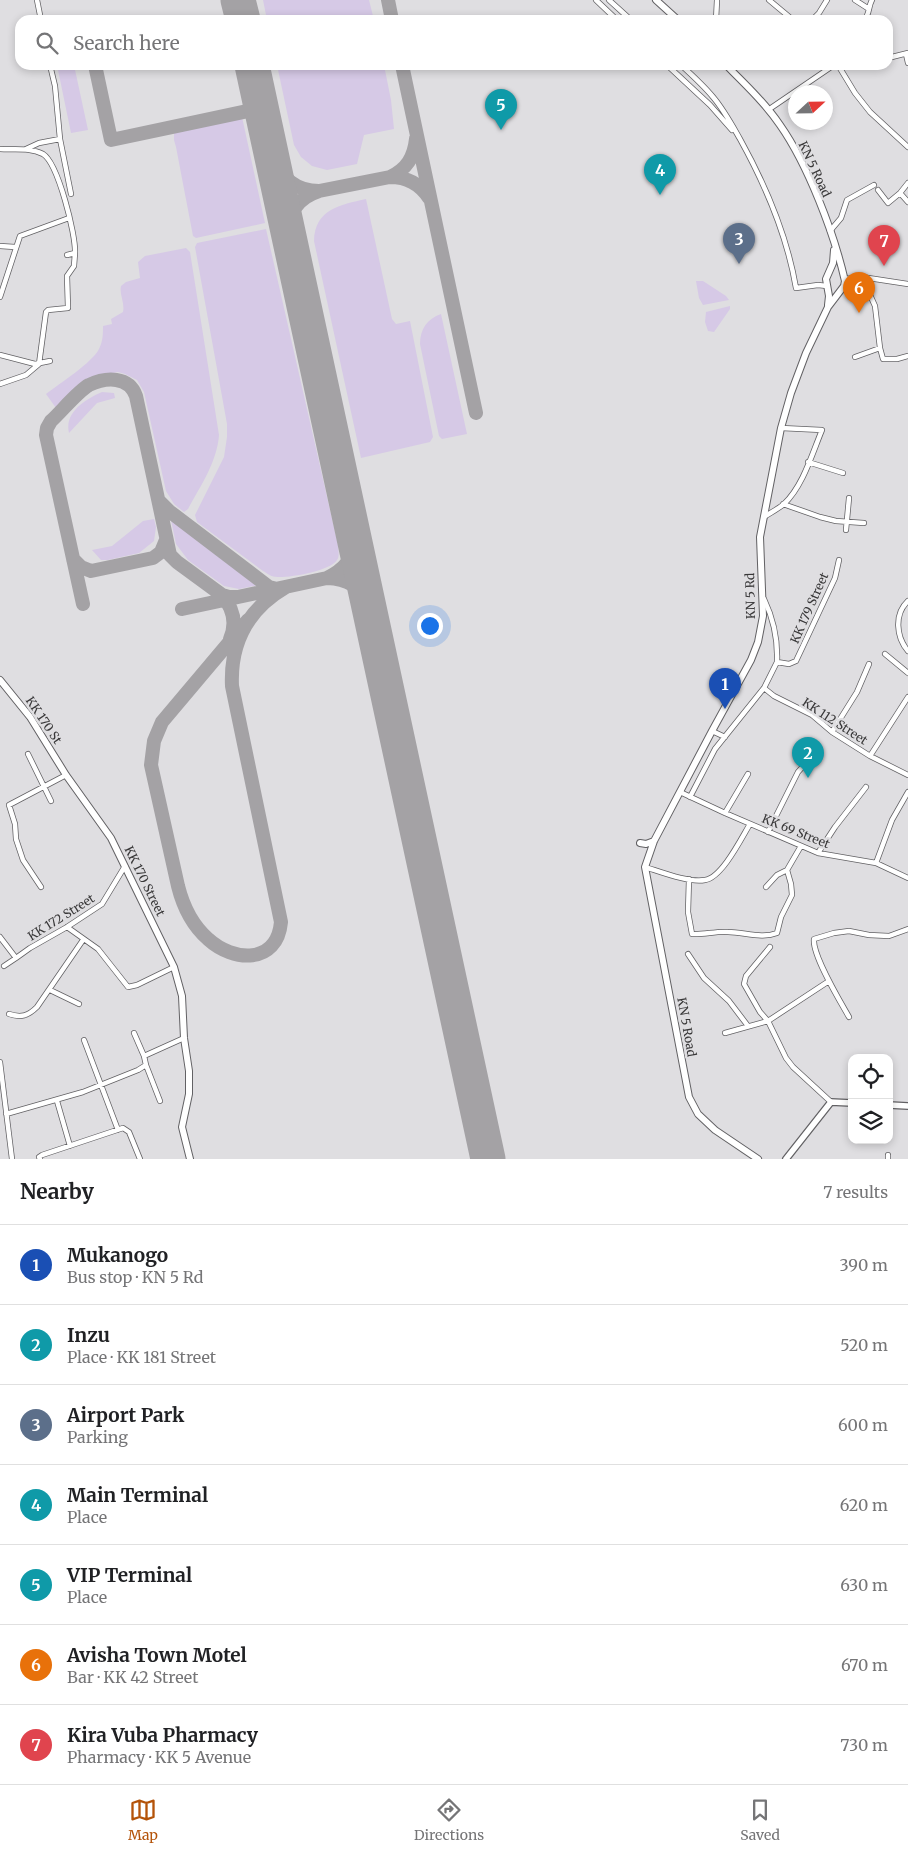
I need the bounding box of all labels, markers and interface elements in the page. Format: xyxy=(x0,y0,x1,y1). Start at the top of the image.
search box xyxy=(15,15,893,70)
icon: search xyxy=(33,29,61,57)
text: Search here xyxy=(73,31,180,55)
north arrow xyxy=(788,85,833,130)
pin: 5 xyxy=(485,89,517,130)
street label: KN 5 Road xyxy=(796,139,834,199)
pin: 4 xyxy=(644,154,676,195)
pin: 3 xyxy=(723,223,755,264)
pin: 7 xyxy=(868,225,900,266)
pin: 6 xyxy=(843,272,875,313)
street label: KK 179 Street xyxy=(787,570,831,646)
street label: KN 5 Rd xyxy=(742,573,758,619)
your location xyxy=(417,613,443,639)
pin: 1 xyxy=(709,668,741,709)
street label: KK 170 St xyxy=(23,694,65,747)
street label: KK 112 Street xyxy=(800,694,871,748)
pin: 2 xyxy=(792,737,824,778)
street label: KK 69 Street xyxy=(760,811,832,851)
street label: KK 170 Street xyxy=(122,843,169,919)
street label: KK 172 Street xyxy=(25,890,97,943)
street label: KN 5 Road xyxy=(674,996,700,1058)
map controls xyxy=(848,1054,893,1144)
button: locate xyxy=(848,1054,893,1099)
button: layers xyxy=(848,1099,893,1144)
text: Nearby xyxy=(20,1178,94,1205)
text: 7 results xyxy=(823,1182,888,1202)
text: Mukanogo xyxy=(67,1243,168,1267)
text: 1 xyxy=(32,1255,40,1275)
text: 390 m xyxy=(840,1255,888,1275)
text: Bus stop · KN 5 Rd xyxy=(67,1267,203,1287)
text: Inzu xyxy=(67,1323,110,1347)
text: 2 xyxy=(31,1335,41,1355)
text: 520 m xyxy=(840,1335,888,1355)
text: Place · KK 181 Street xyxy=(67,1347,216,1367)
text: Airport Park xyxy=(67,1403,184,1427)
text: 3 xyxy=(31,1415,41,1435)
text: 600 m xyxy=(838,1415,888,1435)
text: Parking xyxy=(67,1427,128,1447)
text: Main Terminal xyxy=(67,1483,208,1507)
text: 4 xyxy=(31,1495,41,1515)
text: 620 m xyxy=(840,1495,888,1515)
text: Place xyxy=(67,1507,107,1527)
text: VIP Terminal xyxy=(67,1563,192,1587)
text: 5 xyxy=(31,1575,41,1595)
text: 630 m xyxy=(840,1575,888,1595)
text: Place xyxy=(67,1587,107,1607)
text: Avisha Town Motel xyxy=(67,1643,247,1667)
text: 6 xyxy=(31,1655,41,1675)
text: 670 m xyxy=(841,1655,888,1675)
text: Bar · KK 42 Street xyxy=(67,1667,198,1687)
text: Kira Vuba Pharmacy xyxy=(67,1723,258,1747)
text: 7 xyxy=(31,1735,41,1755)
text: 730 m xyxy=(840,1735,888,1755)
text: Pharmacy · KK 5 Avenue xyxy=(67,1747,251,1767)
tab: Map xyxy=(128,1796,158,1844)
tab: Directions xyxy=(414,1796,484,1844)
tab: Saved xyxy=(740,1796,780,1844)

